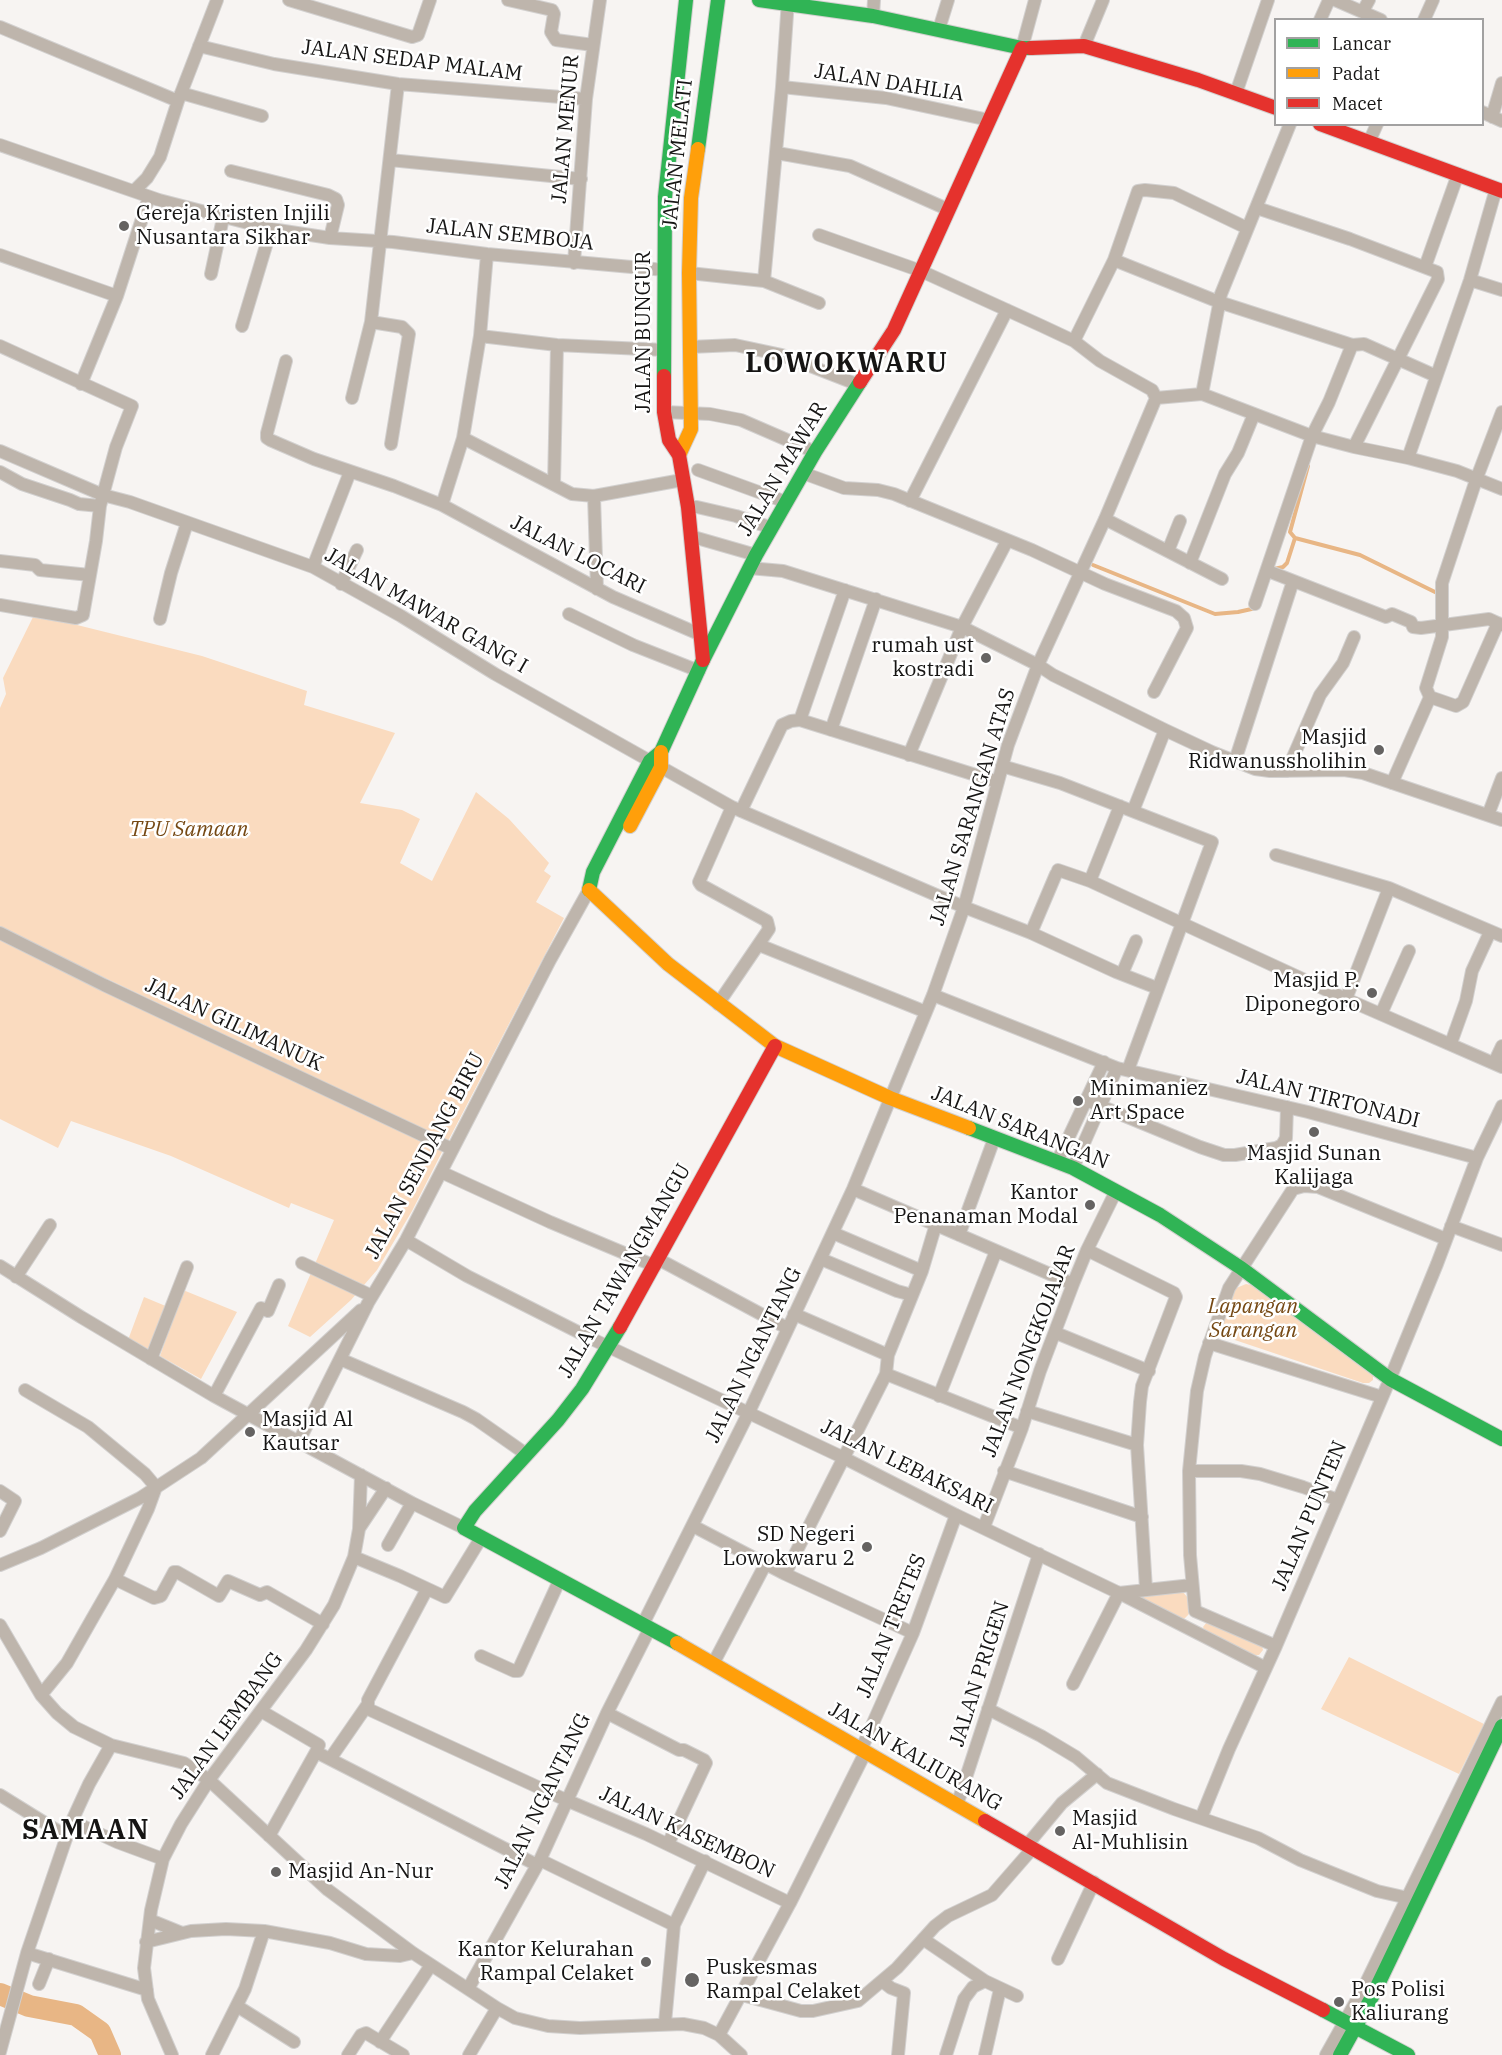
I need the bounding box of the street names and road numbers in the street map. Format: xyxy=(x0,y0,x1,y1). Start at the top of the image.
street label: JALAN SEDAP MALAM xyxy=(300,35,524,87)
street label: JALAN MENUR xyxy=(547,53,585,205)
street label: JALAN DAHLIA xyxy=(812,59,966,107)
street label: JALAN MELATI xyxy=(658,78,698,230)
street label: JALAN SEMBOJA xyxy=(425,214,595,256)
street label: JALAN BUNGUR xyxy=(631,251,657,413)
street label: JALAN MAWAR xyxy=(733,397,833,541)
street label: JALAN LOCARI xyxy=(506,510,650,600)
street label: JALAN MAWAR GANG I xyxy=(320,543,532,679)
street label: JALAN SARANGAN ATAS xyxy=(925,685,1021,929)
street label: JALAN GILIMANUK xyxy=(141,973,327,1077)
street label: JALAN SENDANG BIRU xyxy=(360,1049,490,1263)
street label: JALAN TIRTONADI xyxy=(1234,1064,1422,1134)
street label: JALAN SARANGAN xyxy=(928,1081,1112,1175)
street label: JALAN TAWANGMANGU xyxy=(553,1159,697,1383)
street label: JALAN NONGKOJAJAR xyxy=(977,1241,1081,1461)
street label: JALAN NGANTANG xyxy=(701,1263,807,1447)
street label: JALAN LEBAKSARI xyxy=(817,1414,997,1520)
street label: JALAN PUNTEN xyxy=(1267,1437,1353,1595)
street label: JALAN TRETES xyxy=(852,1551,932,1701)
street label: JALAN PRIGEN xyxy=(945,1598,1015,1750)
street label: JALAN LEMBANG xyxy=(165,1648,289,1804)
street label: JALAN KALIURANG xyxy=(824,1697,1006,1817)
street label: JALAN NGANTANG xyxy=(490,1709,596,1893)
street label: JALAN KASEMBON xyxy=(595,1781,779,1885)

